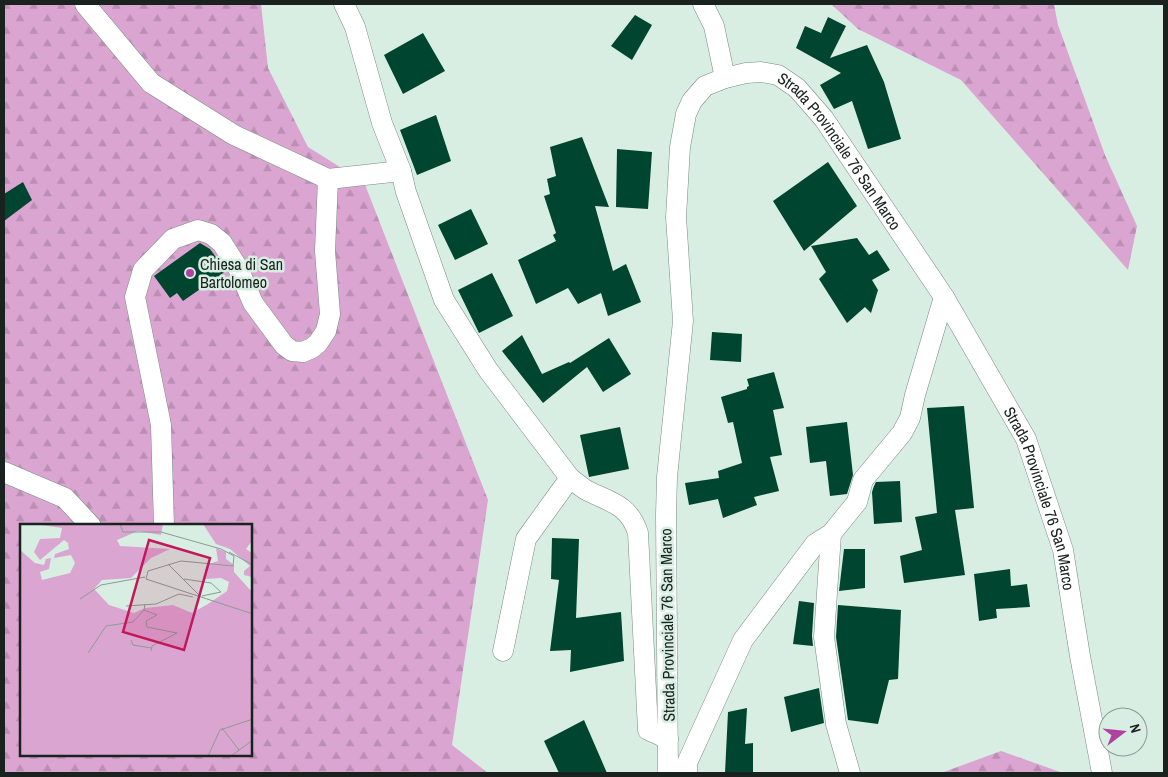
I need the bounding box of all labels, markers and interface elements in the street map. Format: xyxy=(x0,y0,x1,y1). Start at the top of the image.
street label: Strada Provinciale 76 San Marco xyxy=(773,67,906,234)
place label: Chiesa di San Bartolomeo xyxy=(200,253,283,293)
marker: Chiesa di San Bartolomeo xyxy=(184,267,196,279)
street label: Strada Provinciale 76 San Marco xyxy=(999,402,1080,592)
inset map xyxy=(20,524,252,757)
street label: Strada Provinciale 76 San Marco xyxy=(654,528,680,722)
north arrow xyxy=(1098,707,1148,757)
text: N xyxy=(1126,722,1145,735)

